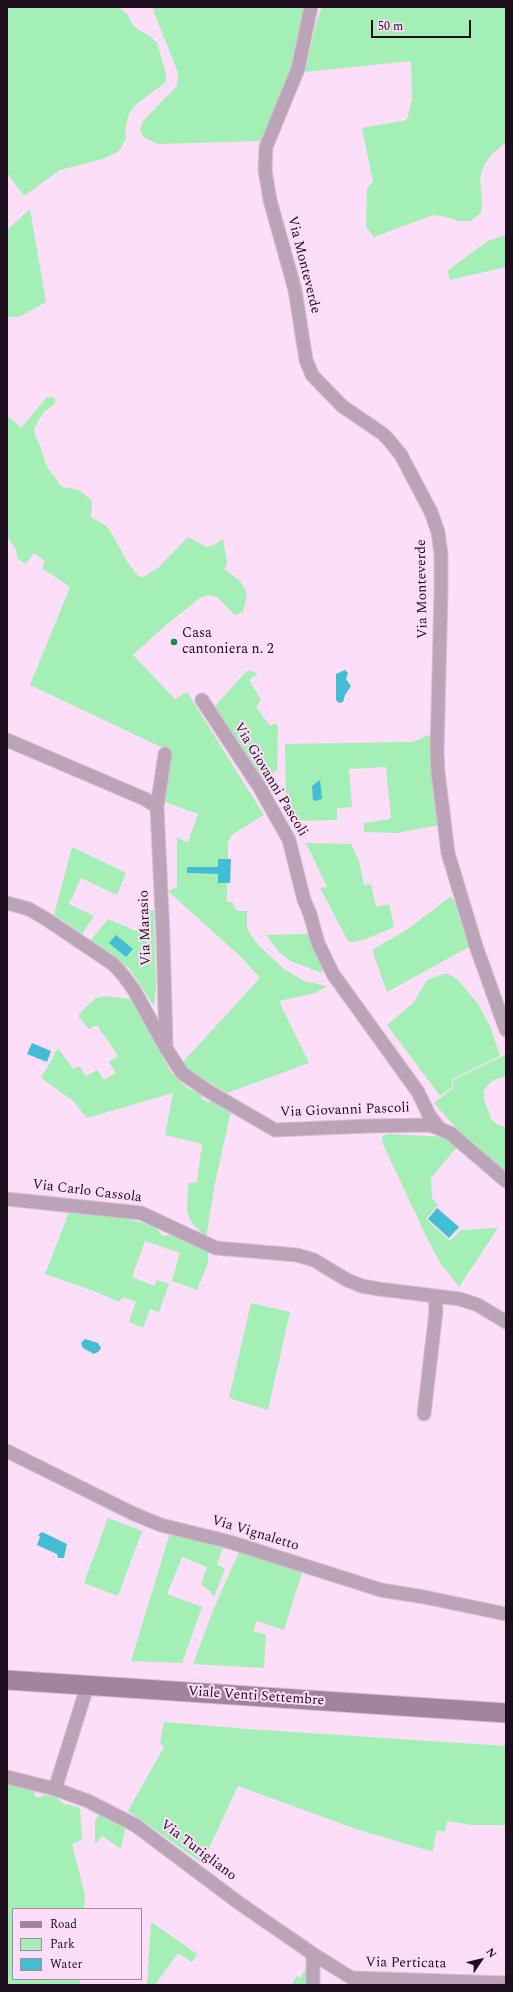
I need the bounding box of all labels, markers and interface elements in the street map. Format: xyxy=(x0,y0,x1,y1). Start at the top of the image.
scale bar xyxy=(373,12,473,38)
text: 50 m xyxy=(378,17,403,36)
street label: Via Monteverde xyxy=(283,215,323,315)
street label: Via Monteverde xyxy=(414,539,432,639)
place label: Casa cantoniera n. 2 xyxy=(182,626,274,658)
marker: Casa cantoniera n. 2 xyxy=(169,637,179,647)
street label: Via Giovanni Pascoli xyxy=(229,720,311,840)
street label: Via Marasio xyxy=(136,890,156,966)
street label: Via Giovanni Pascoli xyxy=(280,1100,410,1122)
street label: Via Carlo Cassola xyxy=(31,1177,143,1207)
street label: Via Vignaletto xyxy=(209,1513,301,1555)
street label: Viale Venti Settembre xyxy=(187,1684,325,1710)
street label: Via Turigliano xyxy=(157,1817,239,1885)
legend xyxy=(12,1908,142,1980)
text: Road xyxy=(50,1915,77,1934)
text: Park xyxy=(50,1935,75,1954)
north arrow xyxy=(461,1940,501,1980)
text: N xyxy=(482,1944,501,1961)
text: Water xyxy=(50,1955,82,1974)
street label: Via Perticata xyxy=(365,1955,447,1973)

